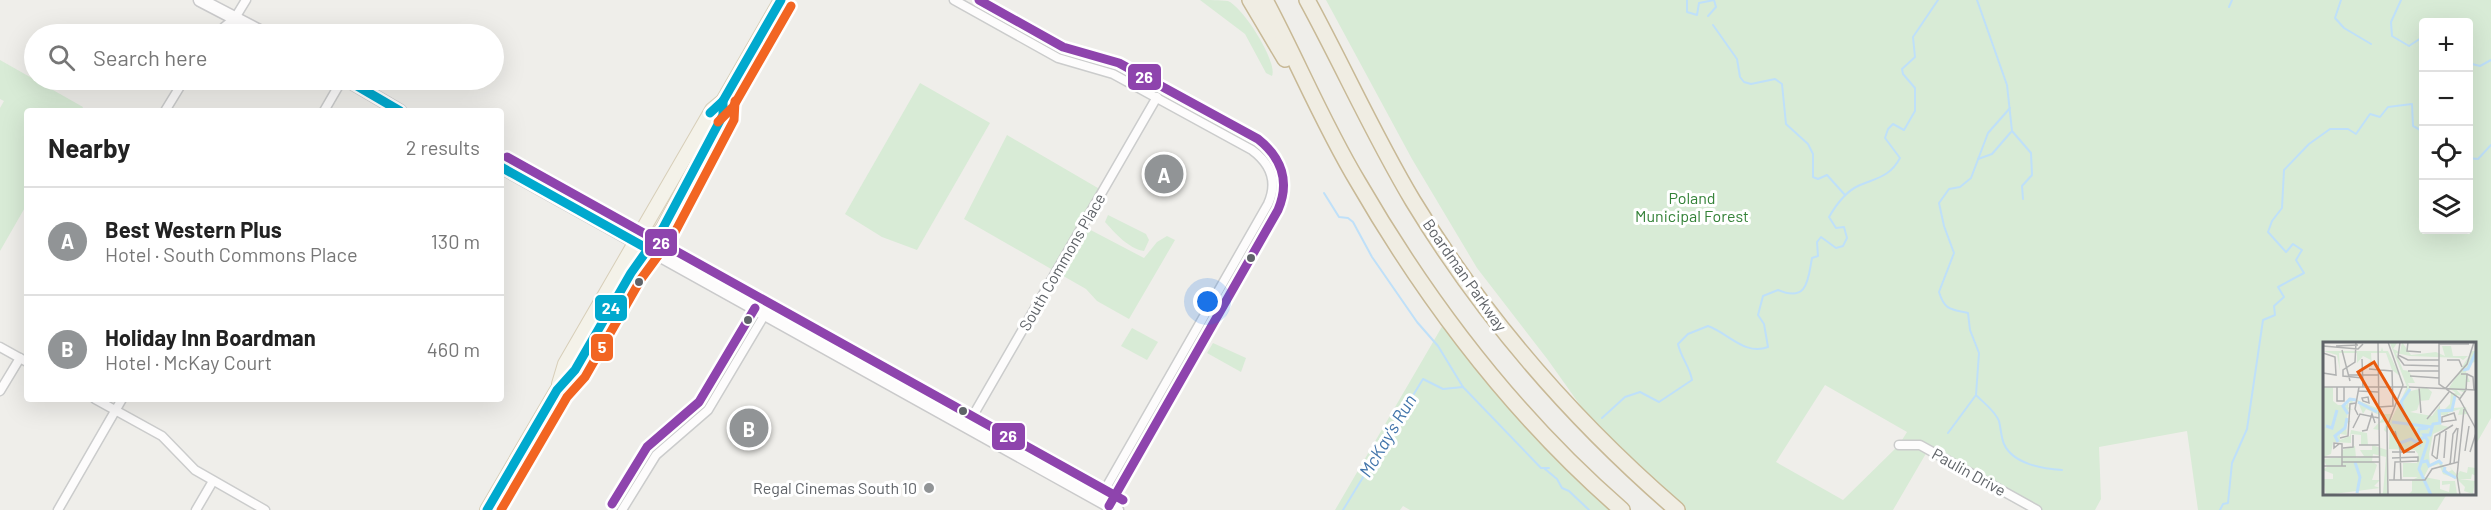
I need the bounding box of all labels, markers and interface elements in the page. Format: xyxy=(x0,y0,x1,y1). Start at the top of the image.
map controls xyxy=(2419,18,2473,234)
button: + xyxy=(2419,18,2473,72)
search box xyxy=(24,24,504,90)
icon: search xyxy=(45,41,78,74)
text: Search here xyxy=(93,44,207,70)
line badge: 26 xyxy=(1127,63,1162,91)
text: 26 xyxy=(1135,67,1153,86)
button: − xyxy=(2419,72,2473,126)
button: locate xyxy=(2419,126,2473,180)
text: Nearby xyxy=(48,132,130,163)
text: 2 results xyxy=(406,135,480,159)
pin: A xyxy=(1144,152,1184,196)
button: layers xyxy=(2419,180,2473,234)
park label: Poland Municipal Forest xyxy=(1635,188,1749,225)
street label: South Commons Place xyxy=(1014,190,1109,334)
street label: Boardman Parkway xyxy=(1420,215,1512,335)
text: Best Western Plus xyxy=(105,216,282,242)
line badge: 26 xyxy=(644,228,678,257)
text: A xyxy=(61,229,74,253)
text: 130 m xyxy=(431,229,480,253)
text: 26 xyxy=(652,233,670,252)
text: Hotel · South Commons Place xyxy=(105,242,358,266)
unlabelled marker xyxy=(1245,252,1257,264)
unlabelled marker xyxy=(633,276,645,288)
your location xyxy=(1193,287,1222,316)
line badge: 24 xyxy=(594,294,628,322)
text: 24 xyxy=(602,298,620,317)
unlabelled marker xyxy=(742,314,754,326)
text: Holiday Inn Boardman xyxy=(105,324,316,350)
line badge: 5 xyxy=(590,333,614,362)
text: B xyxy=(61,337,74,361)
text: 460 m xyxy=(427,337,480,361)
text: 5 xyxy=(598,337,607,356)
inset map xyxy=(2323,342,2476,495)
text: Hotel · McKay Court xyxy=(105,350,272,374)
water label: McKay's Run xyxy=(1354,390,1420,481)
unlabelled marker xyxy=(957,405,969,417)
pin: B xyxy=(730,406,768,450)
line badge: 26 xyxy=(991,422,1026,451)
text: 26 xyxy=(999,426,1017,445)
street label: Paulin Drive xyxy=(1929,444,2009,500)
place label: Regal Cinemas South 10 xyxy=(753,478,917,497)
marker: Regal Cinemas South 10 xyxy=(922,481,936,495)

